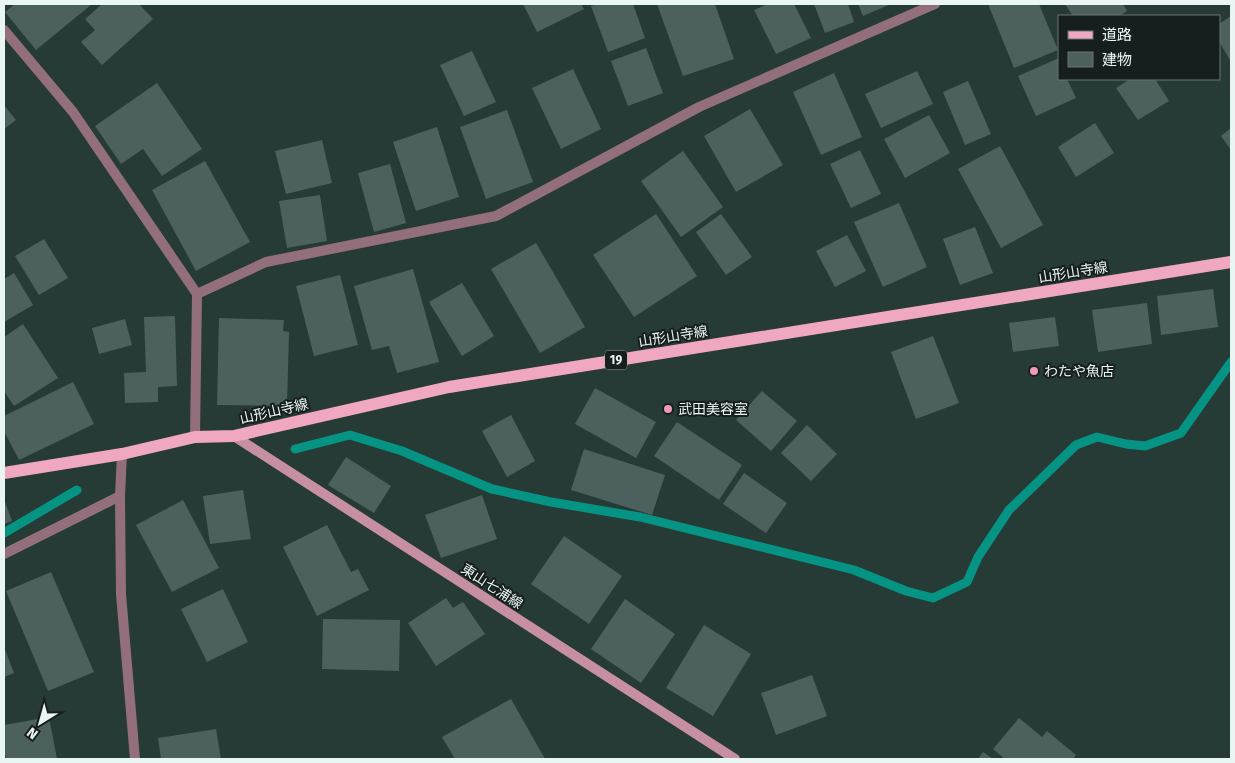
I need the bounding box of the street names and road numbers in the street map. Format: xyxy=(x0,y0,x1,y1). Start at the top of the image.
street label: 山形山寺線 xyxy=(1037,259,1109,286)
street label: 山形山寺線 xyxy=(637,323,709,350)
road number: 19 xyxy=(605,350,627,370)
street label: 山形山寺線 xyxy=(238,395,310,428)
street label: 東山七浦線 xyxy=(458,560,526,613)

